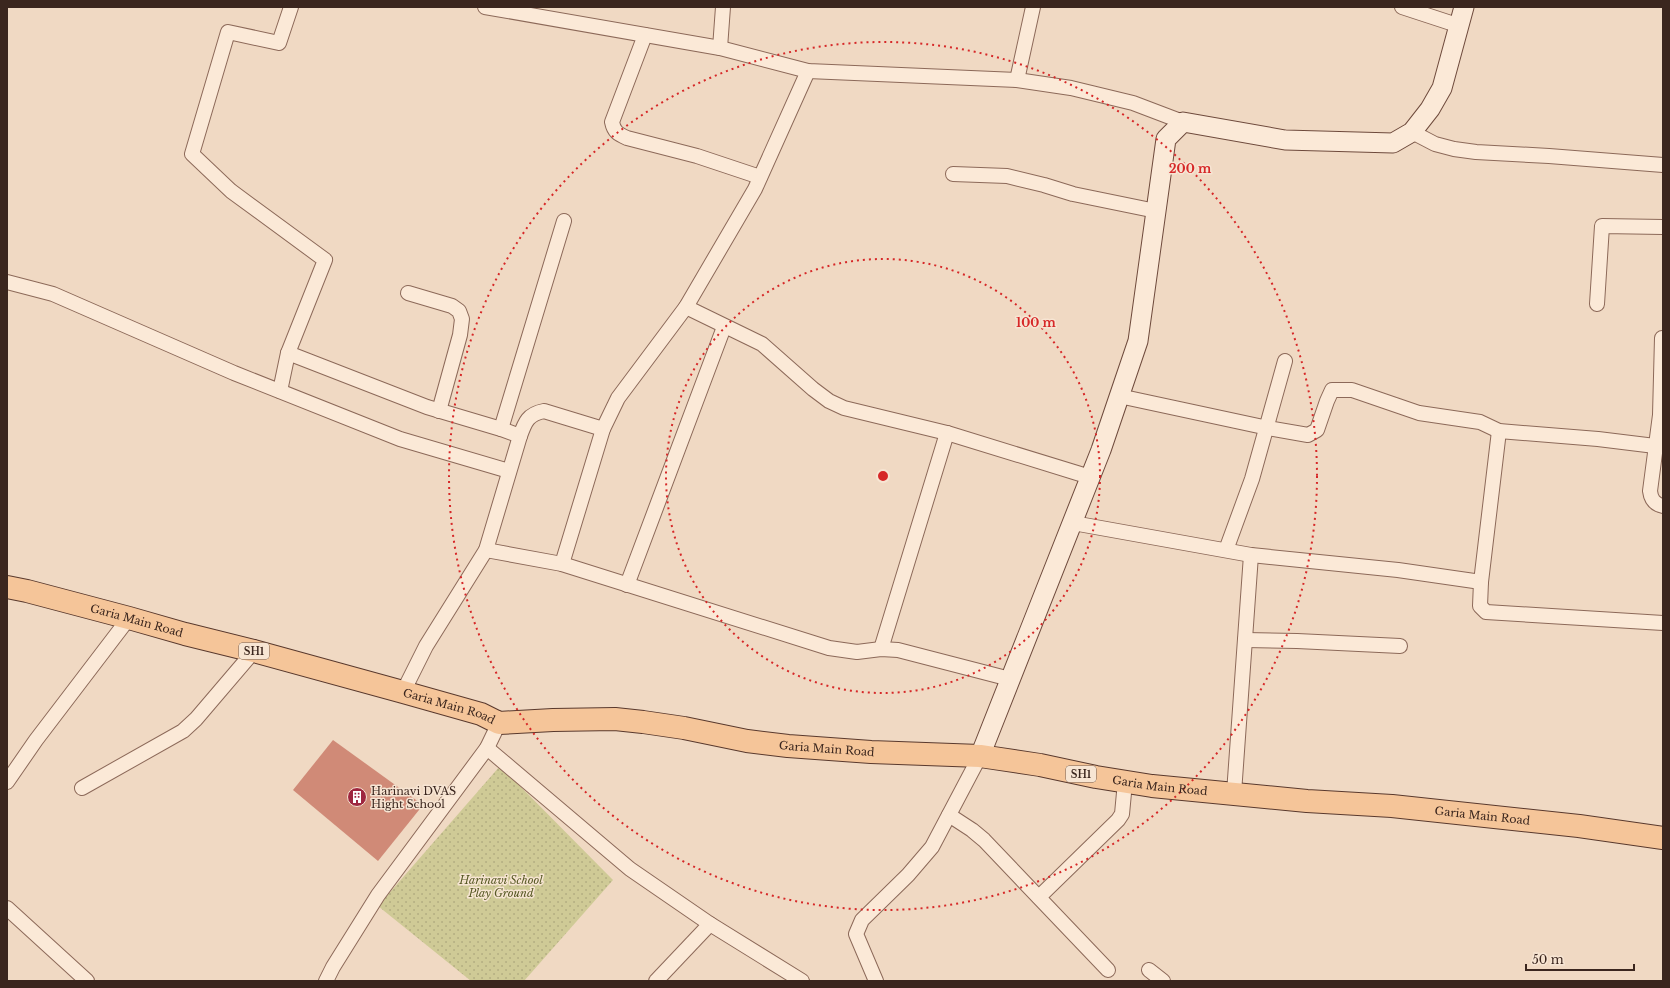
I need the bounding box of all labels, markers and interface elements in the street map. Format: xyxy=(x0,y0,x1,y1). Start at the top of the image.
text: 200 m xyxy=(1169,161,1212,176)
text: 100 m xyxy=(1016,315,1057,330)
centre of rings xyxy=(876,469,890,483)
street label: Garia Main Road xyxy=(89,601,185,640)
road number: SH1 xyxy=(239,643,269,659)
street label: Garia Main Road xyxy=(401,685,498,727)
street label: Garia Main Road xyxy=(778,738,876,759)
road number: SH1 xyxy=(1066,766,1096,782)
street label: Garia Main Road xyxy=(1111,773,1209,798)
place label: Harinavi DVAS Hight School xyxy=(371,784,456,811)
building icon: Harinavi DVAS Hight School xyxy=(346,786,368,808)
street label: Garia Main Road xyxy=(1434,804,1531,828)
park label: Harinavi School Play Ground xyxy=(458,873,543,900)
scale bar xyxy=(1526,946,1634,972)
text: 50 m xyxy=(1532,952,1564,967)

